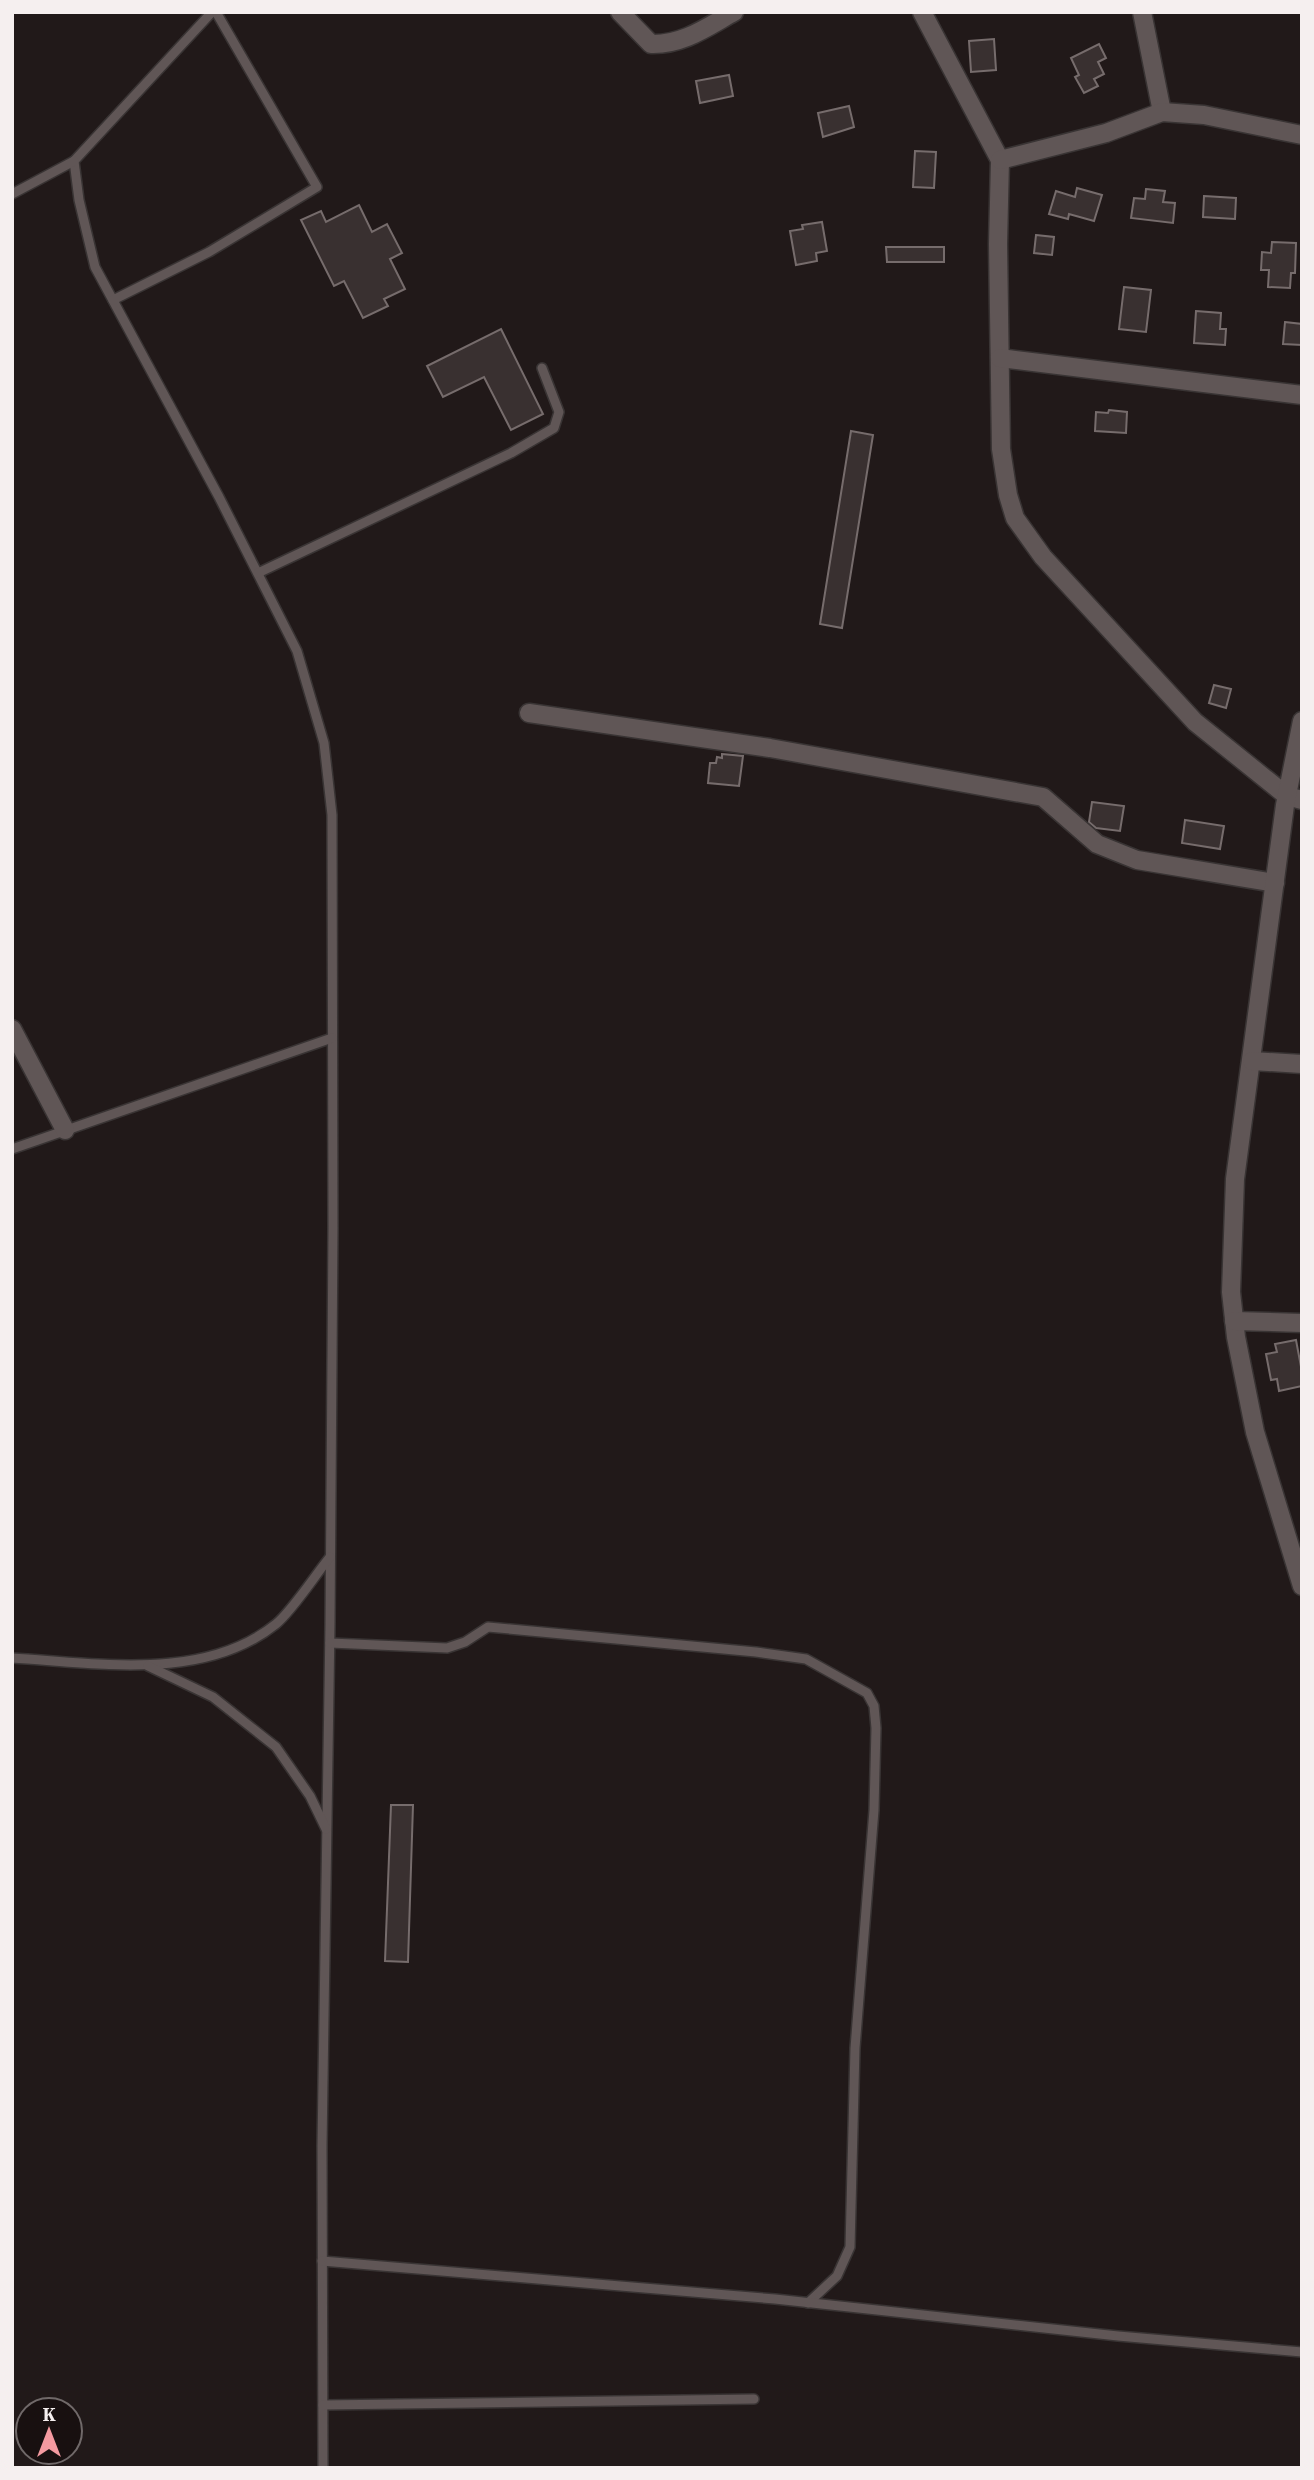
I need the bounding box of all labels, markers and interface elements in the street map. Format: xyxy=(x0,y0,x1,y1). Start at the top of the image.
north arrow xyxy=(14,2396,84,2466)
text: K xyxy=(42,2401,56,2427)

